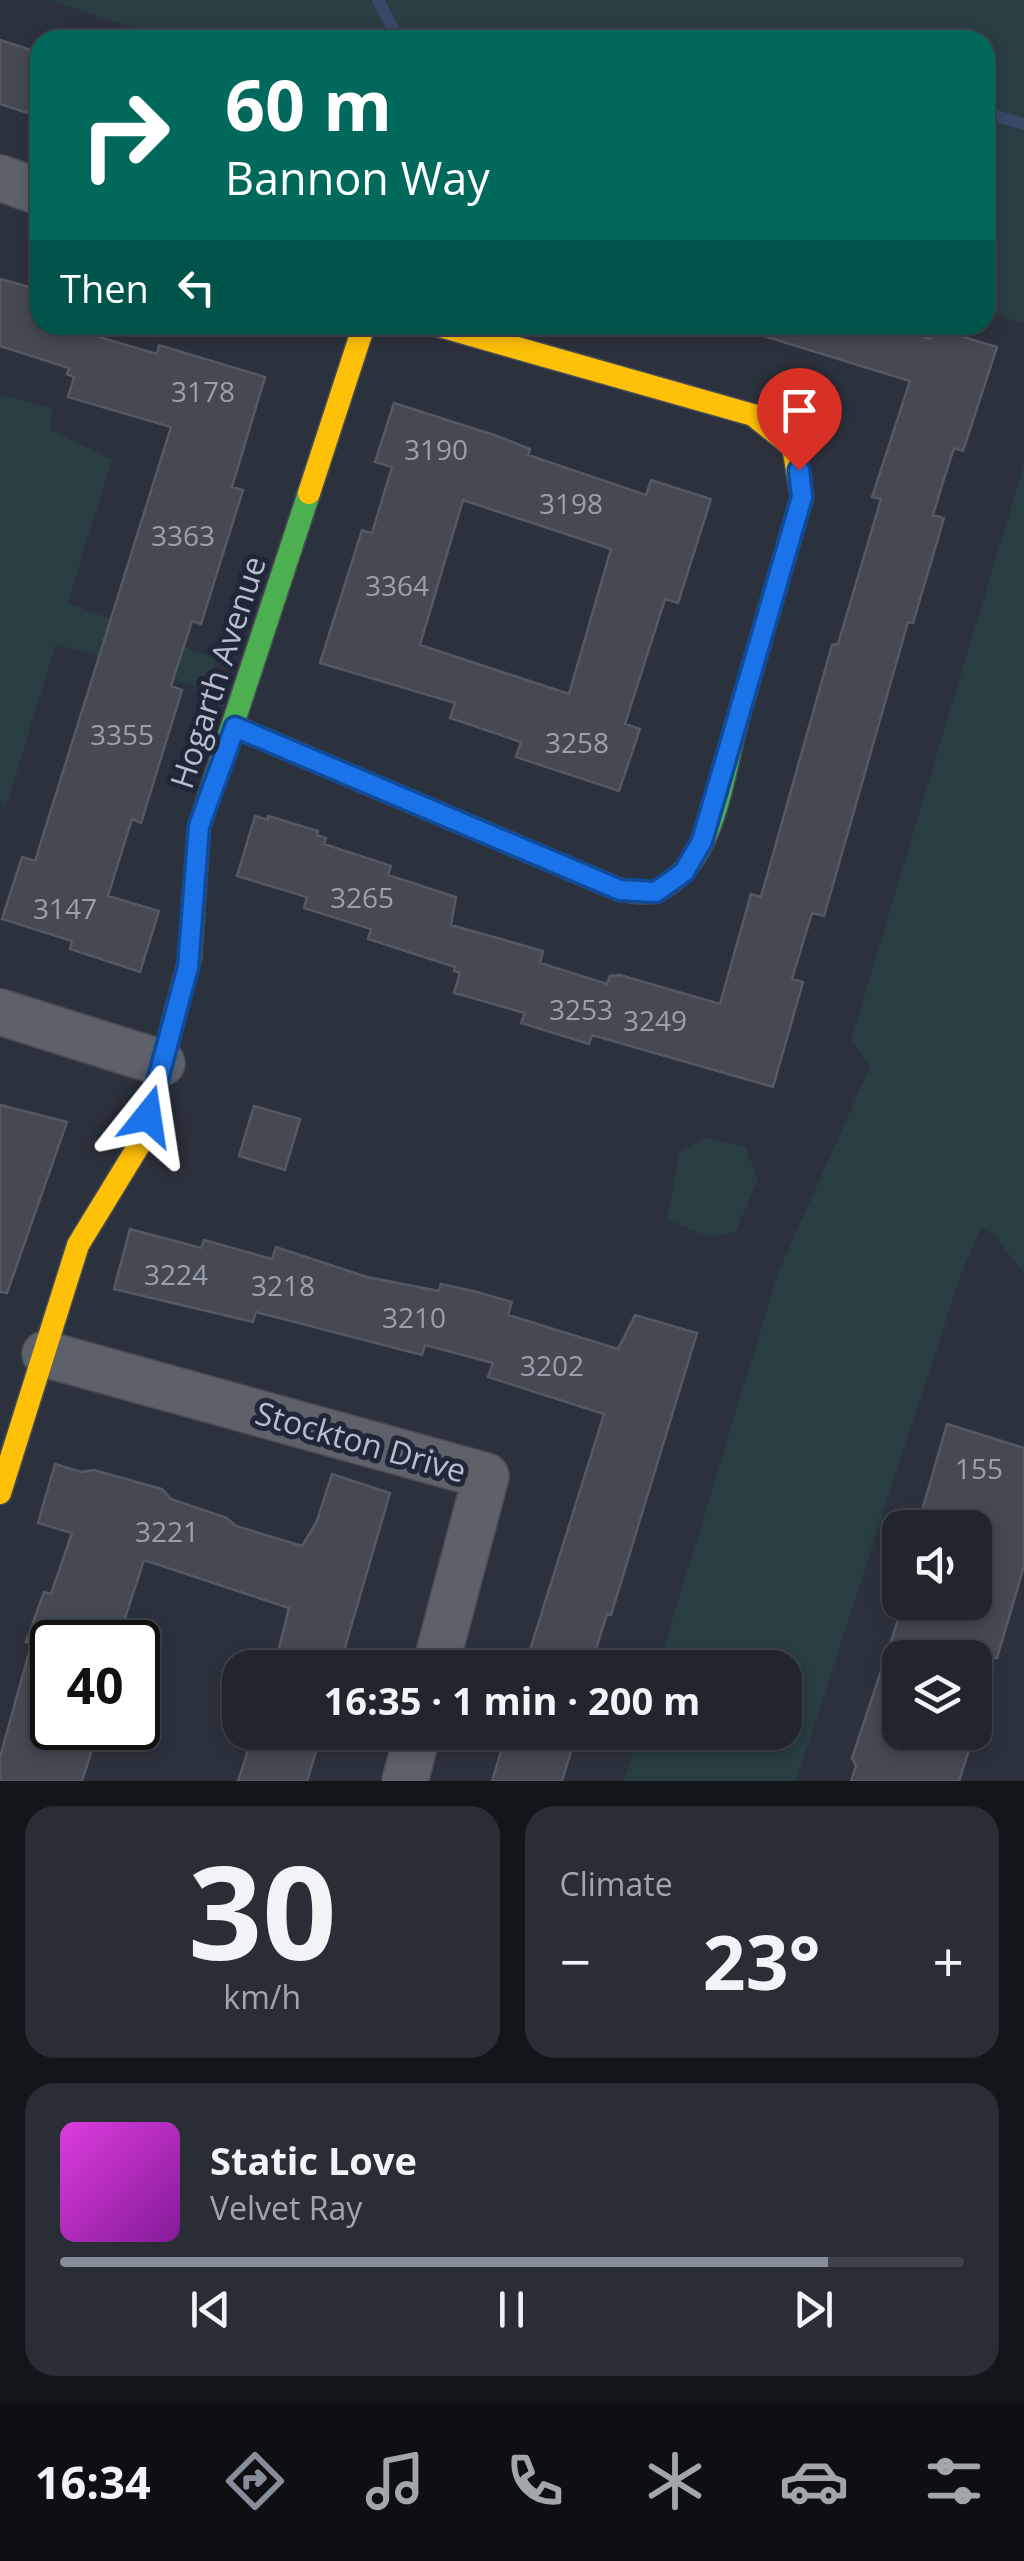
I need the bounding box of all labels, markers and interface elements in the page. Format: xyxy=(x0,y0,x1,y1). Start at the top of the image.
text: 60 m xyxy=(225,56,392,152)
icon: right xyxy=(60,70,190,200)
text: Bannon Way xyxy=(225,147,490,208)
icon: left xyxy=(169,260,224,315)
text: Then xyxy=(60,262,149,314)
pin xyxy=(757,368,842,471)
house number: 3178 xyxy=(171,372,235,410)
icon: arrive xyxy=(772,383,827,438)
house number: 3190 xyxy=(404,430,468,468)
house number: 3198 xyxy=(539,484,603,522)
house number: 3363 xyxy=(151,516,215,554)
street label: Hogarth Avenue xyxy=(159,550,275,794)
house number: 3364 xyxy=(365,566,429,604)
house number: 3355 xyxy=(90,715,154,753)
house number: 3258 xyxy=(545,723,609,761)
house number: 3265 xyxy=(330,878,394,916)
house number: 3147 xyxy=(33,889,97,927)
house number: 3253 xyxy=(549,990,613,1028)
house number: 3249 xyxy=(623,1001,687,1039)
position arrow xyxy=(96,1064,200,1168)
house number: 3224 xyxy=(144,1255,208,1293)
house number: 3218 xyxy=(251,1266,315,1304)
house number: 3210 xyxy=(382,1298,446,1336)
house number: 3202 xyxy=(520,1346,584,1384)
street label: Stockton Drive xyxy=(251,1390,471,1492)
house number: 155 xyxy=(955,1449,1003,1487)
map controls xyxy=(882,1510,992,1750)
button: sound xyxy=(882,1510,992,1620)
house number: 3221 xyxy=(135,1512,199,1550)
speed limit sign: 40 xyxy=(30,1620,160,1750)
button: layers xyxy=(882,1640,992,1750)
text: 16:35 · 1 min · 200 m xyxy=(324,1674,700,1726)
text: 30 xyxy=(188,1821,337,1998)
text: Climate xyxy=(560,1862,673,1905)
text: 23° xyxy=(703,1910,821,2012)
text: − xyxy=(560,1923,591,1998)
text: + xyxy=(933,1923,964,1998)
text: km/h xyxy=(223,1975,301,2018)
text: Static Love xyxy=(210,2134,417,2186)
text: Velvet Ray xyxy=(210,2186,362,2229)
icon: previous xyxy=(183,2282,238,2337)
icon: pause xyxy=(484,2282,539,2337)
icon: next xyxy=(786,2282,841,2337)
icon: directions xyxy=(220,2446,290,2516)
icon: music xyxy=(360,2446,430,2516)
icon: phone xyxy=(500,2446,570,2516)
icon: climate xyxy=(640,2446,710,2516)
icon: car xyxy=(779,2446,849,2516)
icon: filters xyxy=(919,2446,989,2516)
text: 16:34 xyxy=(35,2451,151,2512)

